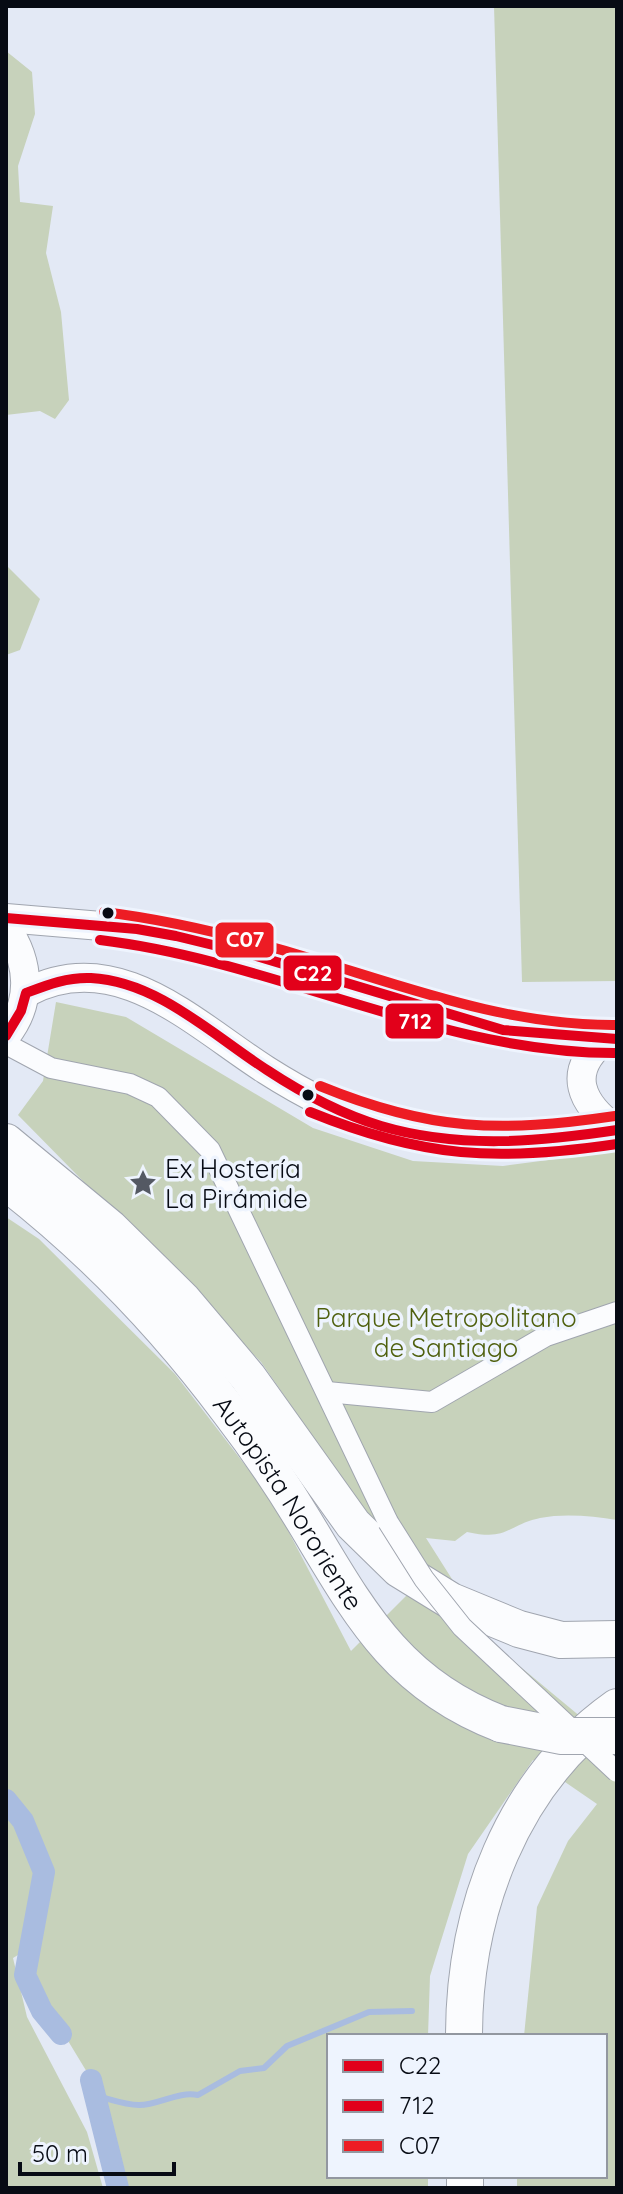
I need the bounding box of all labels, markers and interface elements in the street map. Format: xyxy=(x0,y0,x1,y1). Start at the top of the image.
unlabelled marker xyxy=(100,905,116,921)
line badge: C07 xyxy=(214,921,275,959)
text: C07 xyxy=(226,925,264,953)
line badge: C22 xyxy=(282,954,343,992)
text: C22 xyxy=(294,959,332,987)
line badge: 712 xyxy=(384,1002,445,1040)
text: 712 xyxy=(398,1007,432,1035)
unlabelled marker xyxy=(300,1087,316,1103)
place label: Ex Hostería La Pirámide xyxy=(165,1152,308,1215)
place icon: Ex Hostería La Pirámide xyxy=(128,1168,158,1198)
park label: Parque Metropolitano de Santiago xyxy=(315,1301,577,1364)
street label: Autopista Nororiente xyxy=(207,1389,371,1616)
legend xyxy=(327,2034,607,2178)
text: C22 xyxy=(399,2050,441,2080)
text: 712 xyxy=(399,2090,435,2120)
scale bar xyxy=(20,2126,174,2176)
text: C07 xyxy=(399,2130,440,2160)
text: 50 m xyxy=(32,2138,88,2168)

